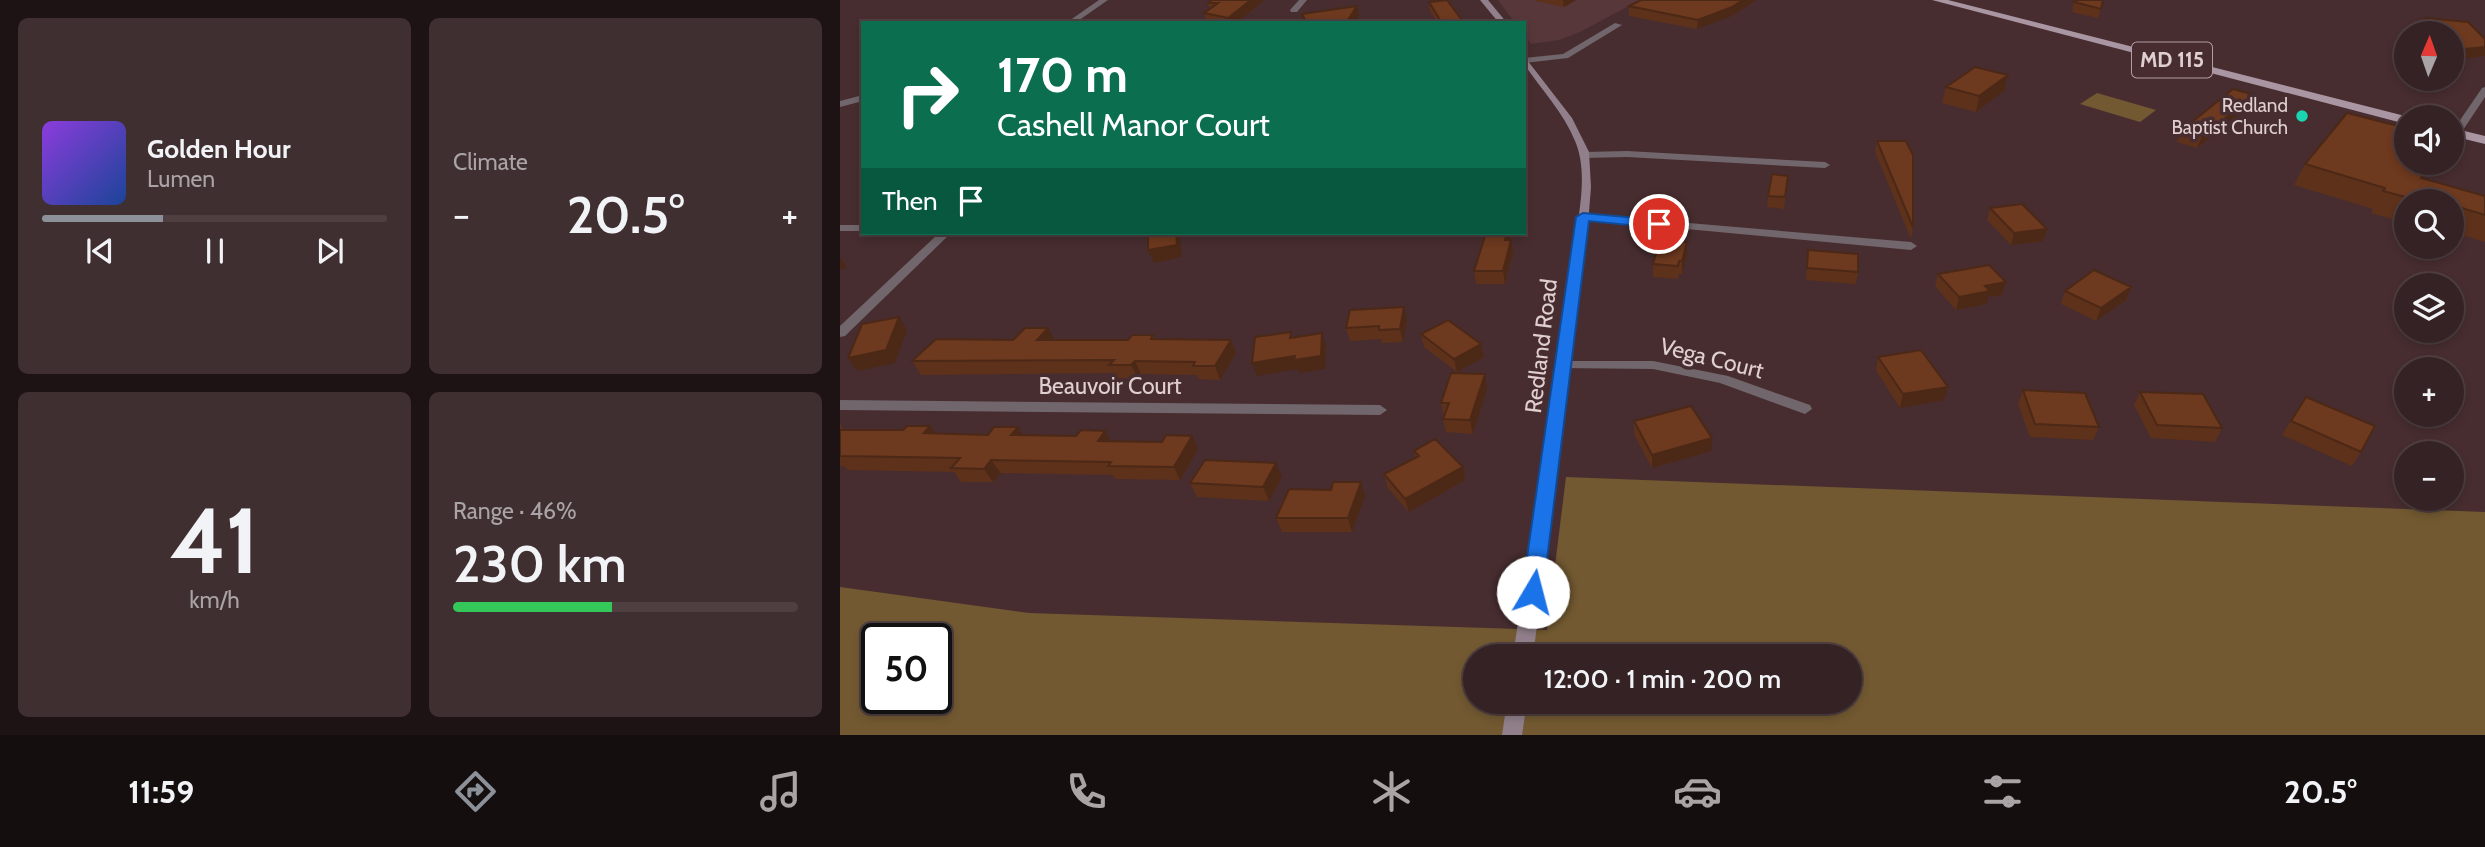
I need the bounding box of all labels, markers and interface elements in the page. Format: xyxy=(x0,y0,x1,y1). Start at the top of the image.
north arrow xyxy=(2394,21,2464,91)
map controls xyxy=(2394,21,2464,511)
road number: MD 115 xyxy=(2132,42,2212,78)
text: 170 m xyxy=(997,45,1128,104)
icon: right xyxy=(882,49,973,140)
place label: Redland Baptist Church xyxy=(2171,94,2288,139)
text: Cashell Manor Court xyxy=(997,105,1270,144)
button: sound xyxy=(2394,105,2464,175)
marker: Redland Baptist Church xyxy=(2294,108,2310,124)
text: Golden Hour xyxy=(147,133,290,165)
text: Climate xyxy=(453,148,528,176)
text: Lumen xyxy=(147,165,215,193)
icon: arrive xyxy=(952,182,990,220)
text: 20.5° xyxy=(567,183,684,246)
text: Then xyxy=(882,185,938,217)
button: search xyxy=(2394,189,2464,259)
text: − xyxy=(453,191,470,238)
text: + xyxy=(781,191,798,238)
pin xyxy=(1629,194,1689,254)
icon: arrive xyxy=(1640,205,1678,243)
icon: previous xyxy=(81,232,119,270)
icon: pause xyxy=(196,232,234,270)
icon: next xyxy=(311,232,349,270)
button: layers xyxy=(2394,273,2464,343)
street label: Redland Road xyxy=(1519,277,1563,415)
street label: Vega Court xyxy=(1657,332,1767,384)
button: + xyxy=(2394,357,2464,427)
street label: Beauvoir Court xyxy=(1038,372,1182,400)
button: − xyxy=(2394,441,2464,511)
text: 41 xyxy=(170,485,259,596)
text: Range · 46% xyxy=(453,497,577,525)
text: 230 km xyxy=(453,532,627,595)
position arrow xyxy=(1496,555,1570,629)
text: km/h xyxy=(189,586,240,614)
speed limit sign: 50 xyxy=(861,623,952,714)
text: 12:00 · 1 min · 200 m xyxy=(1544,663,1781,695)
icon: directions xyxy=(451,767,500,816)
icon: music xyxy=(756,767,805,816)
icon: phone xyxy=(1062,767,1111,816)
icon: climate xyxy=(1367,767,1416,816)
icon: car xyxy=(1673,767,1722,816)
icon: filters xyxy=(1978,767,2027,816)
text: 11:59 xyxy=(128,772,194,811)
text: 20.5° xyxy=(2284,772,2357,811)

